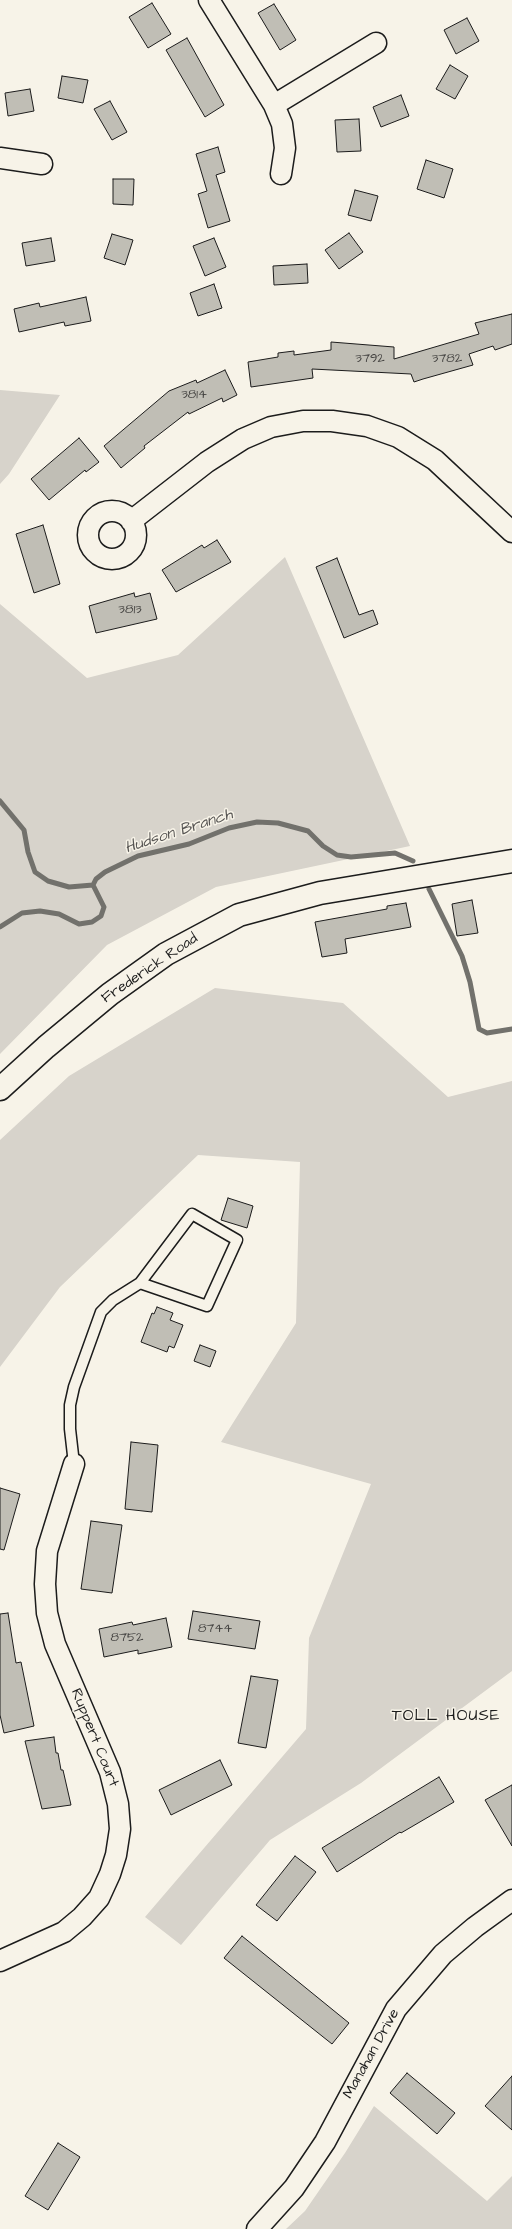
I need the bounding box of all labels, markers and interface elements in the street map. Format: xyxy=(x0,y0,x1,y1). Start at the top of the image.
house number: 3792 xyxy=(355,351,385,367)
house number: 3782 xyxy=(432,351,462,367)
house number: 3814 xyxy=(181,387,207,403)
house number: 3813 xyxy=(118,602,142,618)
water label: Hudson Branch xyxy=(123,806,235,858)
street label: Frederick Road xyxy=(98,930,202,1008)
house number: 8744 xyxy=(198,1621,232,1637)
house number: 8752 xyxy=(110,1630,144,1646)
street label: Ruppert Court xyxy=(66,1686,122,1790)
district label: TOLL HOUSE xyxy=(392,1707,500,1727)
street label: Manahan Drive xyxy=(340,2006,404,2102)

